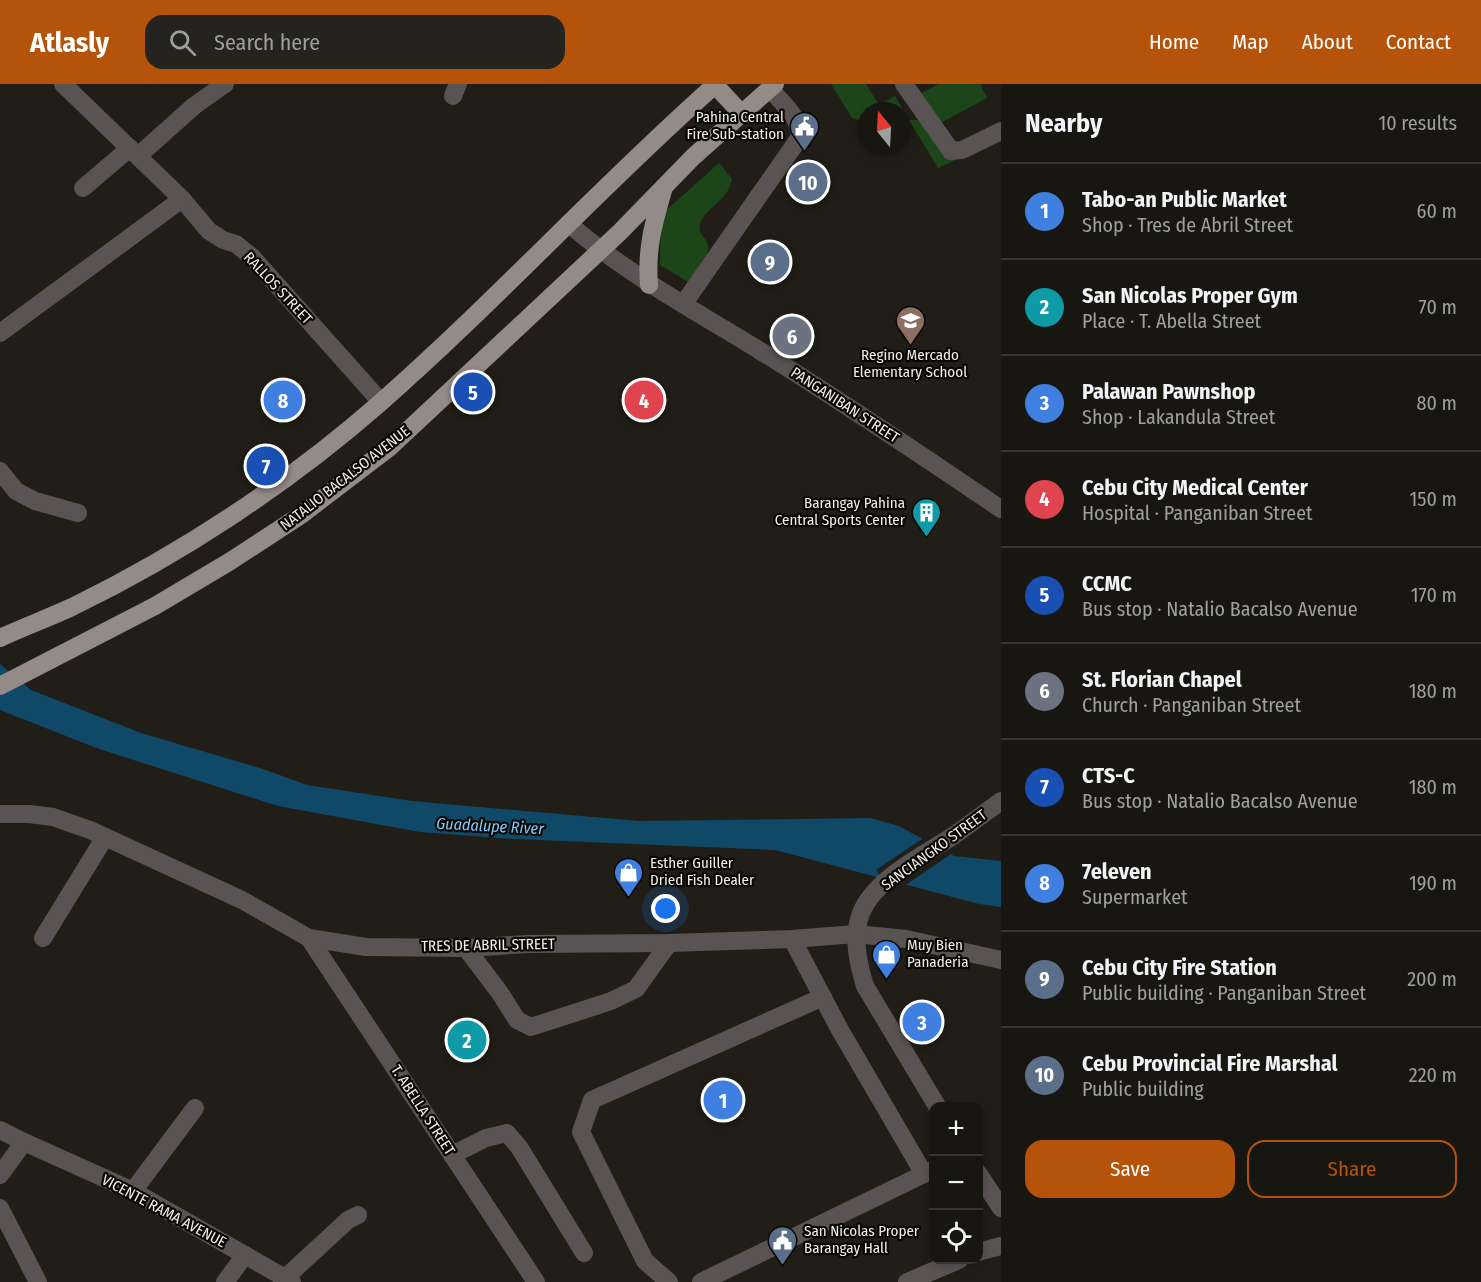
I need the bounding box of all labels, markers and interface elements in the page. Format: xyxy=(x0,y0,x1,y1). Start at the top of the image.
search box xyxy=(145,15,565,69)
text: Atlasly xyxy=(30,26,109,59)
icon: search xyxy=(166,26,199,59)
text: Search here xyxy=(214,29,320,56)
text: Home xyxy=(1149,29,1199,55)
text: Map xyxy=(1232,29,1269,55)
text: About xyxy=(1302,29,1353,55)
text: Contact xyxy=(1386,29,1451,55)
north arrow xyxy=(857,102,911,156)
place label: Pahina Central Fire Sub-station xyxy=(687,108,784,143)
text: Nearby xyxy=(1025,108,1102,139)
public building icon: Pahina Central Fire Sub-station xyxy=(789,110,821,152)
text: 10 results xyxy=(1378,111,1457,135)
pin: 10 xyxy=(788,160,828,204)
text: Tabo-an Public Market xyxy=(1082,186,1287,213)
text: 1 xyxy=(1040,199,1049,223)
text: 60 m xyxy=(1417,199,1457,223)
text: Shop · Tres de Abril Street xyxy=(1082,213,1293,237)
pin: 9 xyxy=(750,240,790,285)
street label: RALLOS STREET xyxy=(240,248,316,328)
text: San Nicolas Proper Gym xyxy=(1082,282,1298,309)
text: 2 xyxy=(1040,295,1049,319)
text: 70 m xyxy=(1419,295,1457,319)
school or university icon: Regino Mercado Elementary School xyxy=(894,304,926,346)
text: Place · T. Abella Street xyxy=(1082,309,1261,333)
pin: 6 xyxy=(772,314,812,358)
place label: Regino Mercado Elementary School xyxy=(853,346,967,381)
street label: PANGANIBAN STREET xyxy=(788,363,903,447)
pin: 5 xyxy=(454,370,492,414)
pin: 8 xyxy=(264,378,302,422)
pin: 4 xyxy=(624,378,664,422)
text: Palawan Pawnshop xyxy=(1082,378,1255,405)
text: 3 xyxy=(1040,391,1049,415)
text: 80 m xyxy=(1417,391,1457,415)
text: Shop · Lakandula Street xyxy=(1082,405,1275,429)
street label: NATALIO BACALSO AVENUE xyxy=(277,422,413,534)
pin: 7 xyxy=(246,444,286,488)
text: Cebu City Medical Center xyxy=(1082,474,1308,501)
text: 4 xyxy=(1039,487,1050,511)
text: 150 m xyxy=(1410,487,1457,511)
place label: Barangay Pahina Central Sports Center xyxy=(775,494,906,529)
building icon: Barangay Pahina Central Sports Center xyxy=(910,496,942,538)
text: Hospital · Panganiban Street xyxy=(1082,501,1313,525)
text: CCMC xyxy=(1082,570,1132,597)
text: 5 xyxy=(1040,583,1049,607)
text: 170 m xyxy=(1411,583,1457,607)
text: Bus stop · Natalio Bacalso Avenue xyxy=(1082,597,1358,621)
text: St. Florian Chapel xyxy=(1082,666,1242,693)
text: 6 xyxy=(1039,679,1050,703)
text: 180 m xyxy=(1409,679,1457,703)
text: Church · Panganiban Street xyxy=(1082,693,1301,717)
text: CTS-C xyxy=(1082,762,1135,789)
text: 7 xyxy=(1040,775,1049,799)
text: 180 m xyxy=(1409,775,1457,799)
text: Bus stop · Natalio Bacalso Avenue xyxy=(1082,789,1358,813)
street label: SANCIANGKO STREET xyxy=(878,806,990,894)
water label: Guadalupe River xyxy=(436,814,545,838)
place label: Esther Guiller Dried Fish Dealer xyxy=(650,854,755,889)
shop icon: Esther Guiller Dried Fish Dealer xyxy=(613,856,645,898)
text: 7eleven xyxy=(1082,858,1152,885)
text: 8 xyxy=(1039,871,1050,895)
text: 190 m xyxy=(1409,871,1457,895)
text: Supermarket xyxy=(1082,885,1188,909)
your location xyxy=(651,894,680,923)
street label: TRES DE ABRIL STREET xyxy=(421,935,555,955)
place label: Muy Bien Panaderia xyxy=(907,936,969,971)
shop icon: Muy Bien Panaderia xyxy=(870,938,902,980)
text: Cebu City Fire Station xyxy=(1082,954,1277,981)
text: 9 xyxy=(1039,967,1050,991)
text: 200 m xyxy=(1407,967,1457,991)
text: Public building · Panganiban Street xyxy=(1082,981,1366,1005)
pin: 3 xyxy=(902,1000,942,1044)
pin: 2 xyxy=(448,1018,486,1062)
text: Cebu Provincial Fire Marshal xyxy=(1082,1050,1337,1077)
street label: T. ABELLA STREET xyxy=(387,1062,459,1158)
text: 10 xyxy=(1035,1063,1054,1087)
text: 220 m xyxy=(1409,1063,1457,1087)
text: Public building xyxy=(1082,1077,1204,1101)
pin: 1 xyxy=(704,1078,742,1122)
map controls xyxy=(929,1102,983,1264)
button: + xyxy=(929,1102,983,1156)
button: Save xyxy=(1025,1140,1235,1198)
button: Share xyxy=(1247,1140,1457,1198)
button: − xyxy=(929,1156,983,1210)
street label: VICENTE RAMA AVENUE xyxy=(99,1171,229,1251)
button: locate xyxy=(929,1210,983,1264)
place label: San Nicolas Proper Barangay Hall xyxy=(804,1222,920,1257)
public building icon: San Nicolas Proper Barangay Hall xyxy=(767,1224,799,1266)

